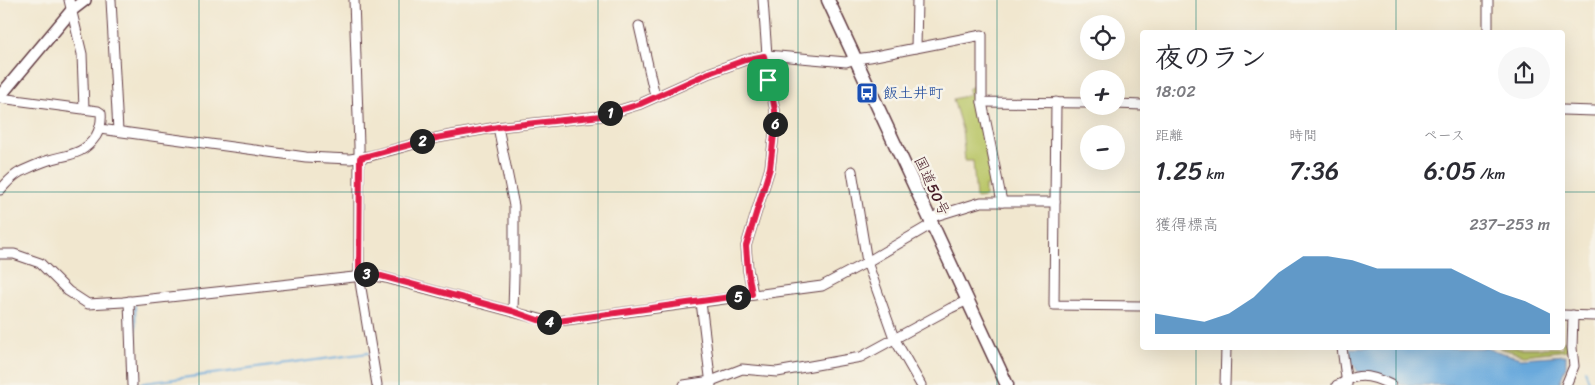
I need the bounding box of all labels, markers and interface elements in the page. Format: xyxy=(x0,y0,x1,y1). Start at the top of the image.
map controls xyxy=(1080,15,1125,170)
button: locate xyxy=(1080,15,1125,60)
text: 夜のラン xyxy=(1155,33,1267,82)
button: share xyxy=(1498,47,1550,99)
pin xyxy=(747,59,789,101)
icon: arrive xyxy=(754,66,782,94)
button: + xyxy=(1080,70,1125,115)
text: 18:02 xyxy=(1155,77,1196,106)
place label: 飯土井町 xyxy=(883,80,944,106)
bus stop icon: 飯土井町 xyxy=(855,81,879,105)
pin: 1 xyxy=(598,100,622,126)
text: 1 xyxy=(607,101,614,126)
pin: 6 xyxy=(762,112,788,136)
text: 6 xyxy=(772,112,779,137)
text: 距離 xyxy=(1155,123,1183,148)
text: 時間 xyxy=(1289,123,1317,148)
text: ペース xyxy=(1424,123,1465,148)
button: − xyxy=(1080,125,1125,170)
pin: 2 xyxy=(410,128,434,154)
text: 2 xyxy=(418,129,427,154)
text: 1.25 xyxy=(1155,148,1203,193)
text: 7:36 xyxy=(1289,148,1339,193)
text: 6:05 xyxy=(1424,148,1476,193)
street label: 国道50号 xyxy=(907,152,957,220)
text: km xyxy=(1203,162,1225,187)
text: /km xyxy=(1476,162,1505,187)
text: 獲得標高 xyxy=(1155,210,1219,239)
text: 237–253 m xyxy=(1470,210,1550,239)
pin: 3 xyxy=(354,262,378,286)
text: 3 xyxy=(363,262,370,287)
pin: 5 xyxy=(726,284,750,310)
text: 5 xyxy=(734,285,743,310)
pin: 4 xyxy=(536,310,562,334)
text: 4 xyxy=(545,310,554,335)

